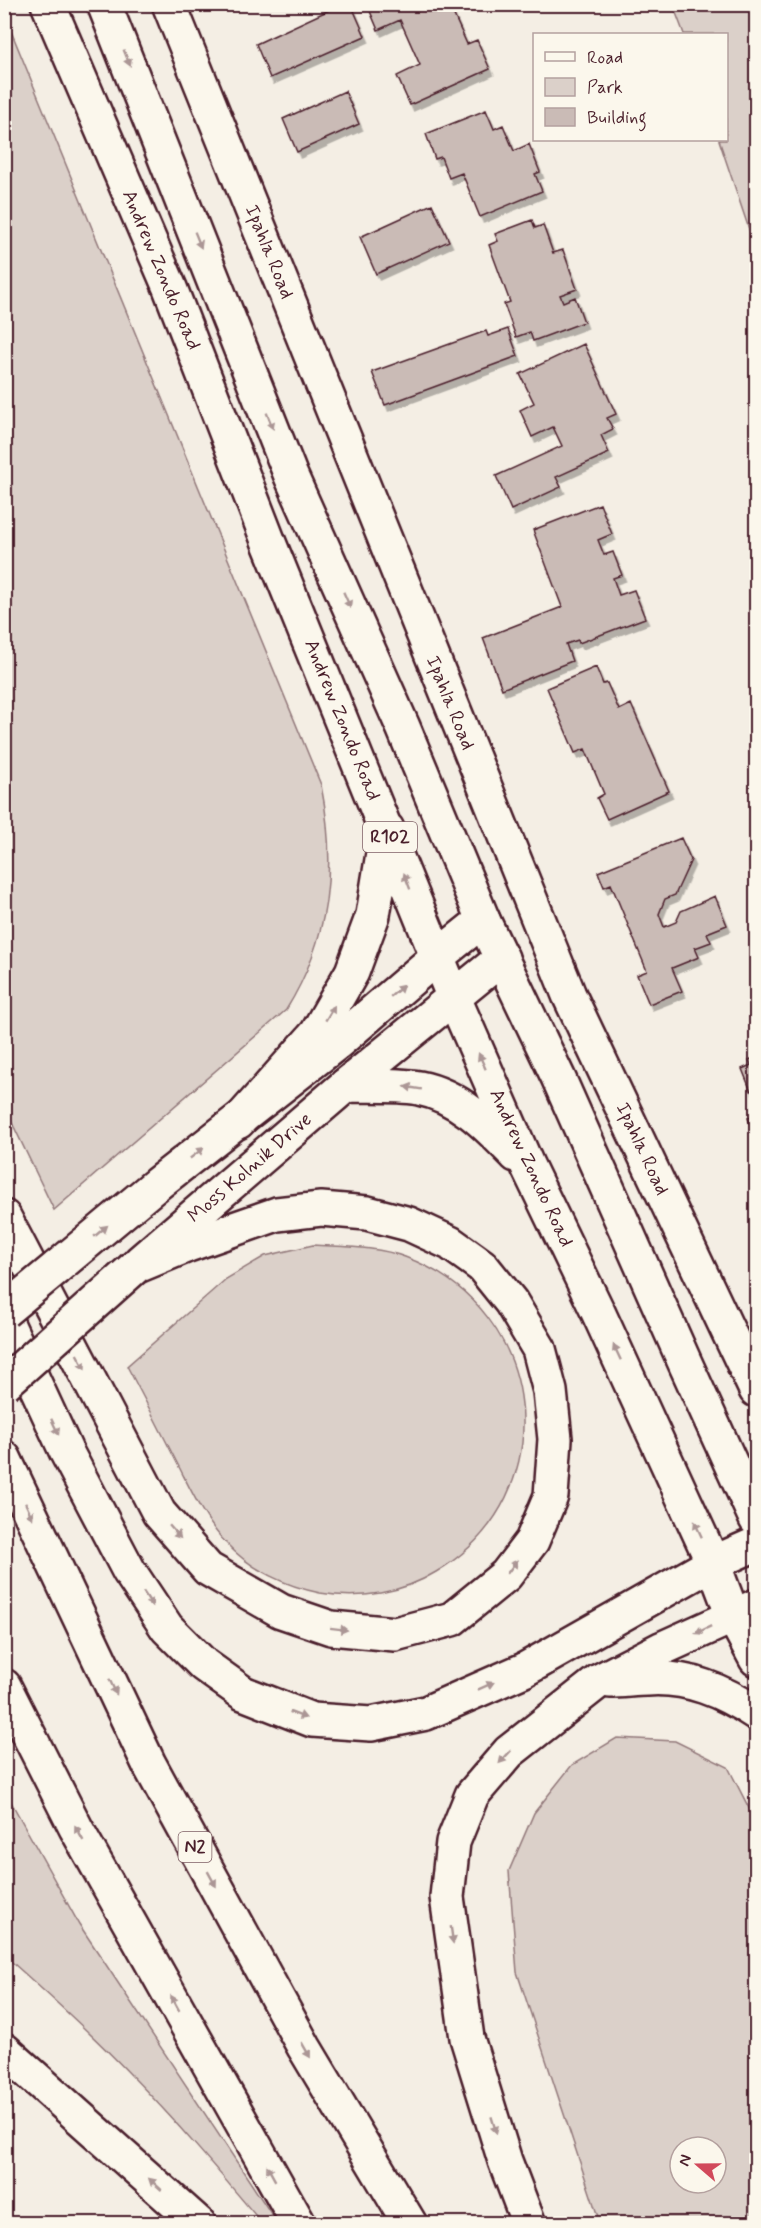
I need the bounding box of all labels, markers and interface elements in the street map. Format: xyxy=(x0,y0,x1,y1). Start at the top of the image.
legend xyxy=(533,33,728,141)
text: Road xyxy=(587,46,623,70)
one-way arrow xyxy=(122,50,132,68)
text: Park xyxy=(587,76,623,100)
text: Building xyxy=(587,106,647,132)
street label: Andrew Zondo Road xyxy=(115,186,207,354)
street label: Ipahla Road xyxy=(238,201,300,303)
one-way arrow xyxy=(194,231,203,249)
one-way arrow xyxy=(266,412,275,430)
one-way arrow xyxy=(342,592,351,609)
street label: Andrew Zondo Road xyxy=(297,635,387,805)
street label: Ipahla Road xyxy=(419,652,481,754)
road number: R102 xyxy=(363,822,417,852)
one-way arrow xyxy=(402,871,412,889)
one-way arrow xyxy=(389,985,405,998)
one-way arrow xyxy=(324,1005,335,1021)
one-way arrow xyxy=(477,1052,486,1069)
one-way arrow xyxy=(404,1083,423,1092)
street label: Andrew Zondo Road xyxy=(483,1085,579,1251)
street label: Ipahla Road xyxy=(609,1098,675,1200)
street label: Moss Kolnik Drive xyxy=(182,1106,318,1230)
one-way arrow xyxy=(189,1147,205,1159)
one-way arrow xyxy=(93,1224,109,1237)
one-way arrow xyxy=(611,1343,621,1361)
one-way arrow xyxy=(76,1353,86,1370)
one-way arrow xyxy=(51,1419,60,1436)
one-way arrow xyxy=(25,1502,34,1519)
one-way arrow xyxy=(693,1521,702,1538)
one-way arrow xyxy=(168,1524,182,1539)
one-way arrow xyxy=(506,1560,518,1576)
one-way arrow xyxy=(142,1591,153,1607)
one-way arrow xyxy=(330,1624,349,1633)
one-way arrow xyxy=(695,1625,712,1634)
one-way arrow xyxy=(108,1679,117,1696)
one-way arrow xyxy=(477,1682,494,1691)
one-way arrow xyxy=(290,1710,308,1720)
one-way arrow xyxy=(499,1750,513,1764)
one-way arrow xyxy=(74,1824,84,1841)
road number: N2 xyxy=(178,1832,212,1862)
one-way arrow xyxy=(207,1871,217,1888)
one-way arrow xyxy=(448,1926,457,1945)
one-way arrow xyxy=(170,1994,180,2011)
one-way arrow xyxy=(301,2042,311,2059)
one-way arrow xyxy=(490,2116,499,2134)
north arrow xyxy=(668,2135,728,2195)
text: N xyxy=(674,2152,697,2169)
one-way arrow xyxy=(266,2164,276,2181)
one-way arrow xyxy=(148,2178,163,2191)

